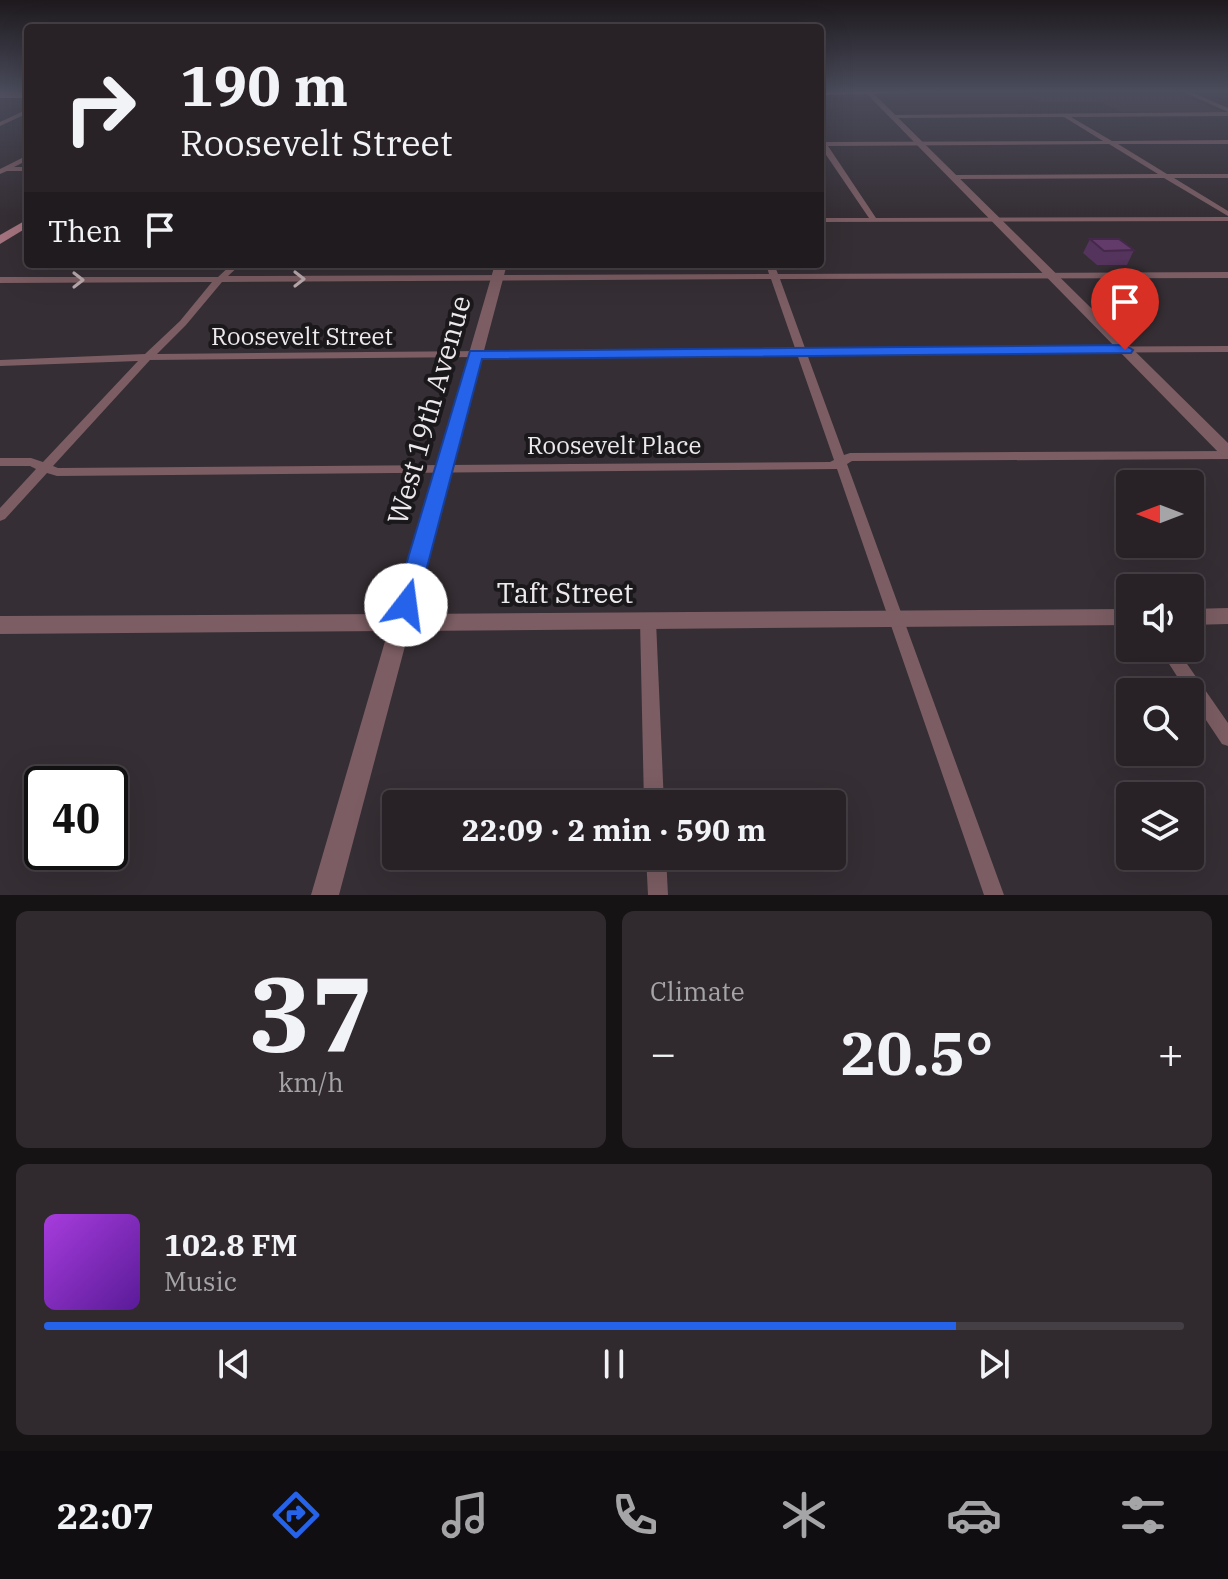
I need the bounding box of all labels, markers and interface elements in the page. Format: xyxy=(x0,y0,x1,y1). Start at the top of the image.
text: 190 m xyxy=(180,49,348,121)
icon: right xyxy=(48,56,152,160)
text: Roosevelt Street xyxy=(180,119,453,166)
icon: arrive xyxy=(138,208,182,252)
text: Then xyxy=(48,211,122,250)
pin xyxy=(1091,268,1159,350)
one-way arrow xyxy=(293,270,306,288)
one-way arrow xyxy=(72,271,85,289)
icon: arrive xyxy=(1103,280,1147,324)
street label: West 19th Avenue xyxy=(378,291,479,529)
street label: Roosevelt Street xyxy=(211,320,393,352)
street label: Roosevelt Place xyxy=(527,429,701,461)
north arrow xyxy=(1116,470,1204,558)
map controls xyxy=(1116,470,1204,870)
position arrow xyxy=(364,563,448,647)
street label: Taft Street xyxy=(497,574,634,611)
button: sound xyxy=(1116,574,1204,662)
button: search xyxy=(1116,678,1204,766)
speed limit sign: 40 xyxy=(24,766,128,870)
button: layers xyxy=(1116,782,1204,870)
text: 22:09 · 2 min · 590 m xyxy=(462,810,766,849)
text: 37 xyxy=(249,945,373,1081)
text: Climate xyxy=(650,974,745,1008)
text: 20.5° xyxy=(840,1013,994,1092)
text: − xyxy=(650,1024,676,1081)
text: + xyxy=(1158,1024,1184,1081)
text: km/h xyxy=(278,1065,344,1099)
text: 102.8 FM xyxy=(164,1225,297,1264)
text: Music xyxy=(164,1264,237,1298)
icon: previous xyxy=(212,1342,256,1386)
icon: pause xyxy=(592,1342,636,1386)
icon: next xyxy=(972,1342,1016,1386)
icon: directions xyxy=(268,1487,324,1543)
icon: music xyxy=(437,1487,493,1543)
icon: phone xyxy=(607,1487,663,1543)
icon: climate xyxy=(776,1487,832,1543)
icon: car xyxy=(946,1487,1002,1543)
icon: filters xyxy=(1115,1487,1171,1543)
text: 22:07 xyxy=(57,1492,154,1539)

